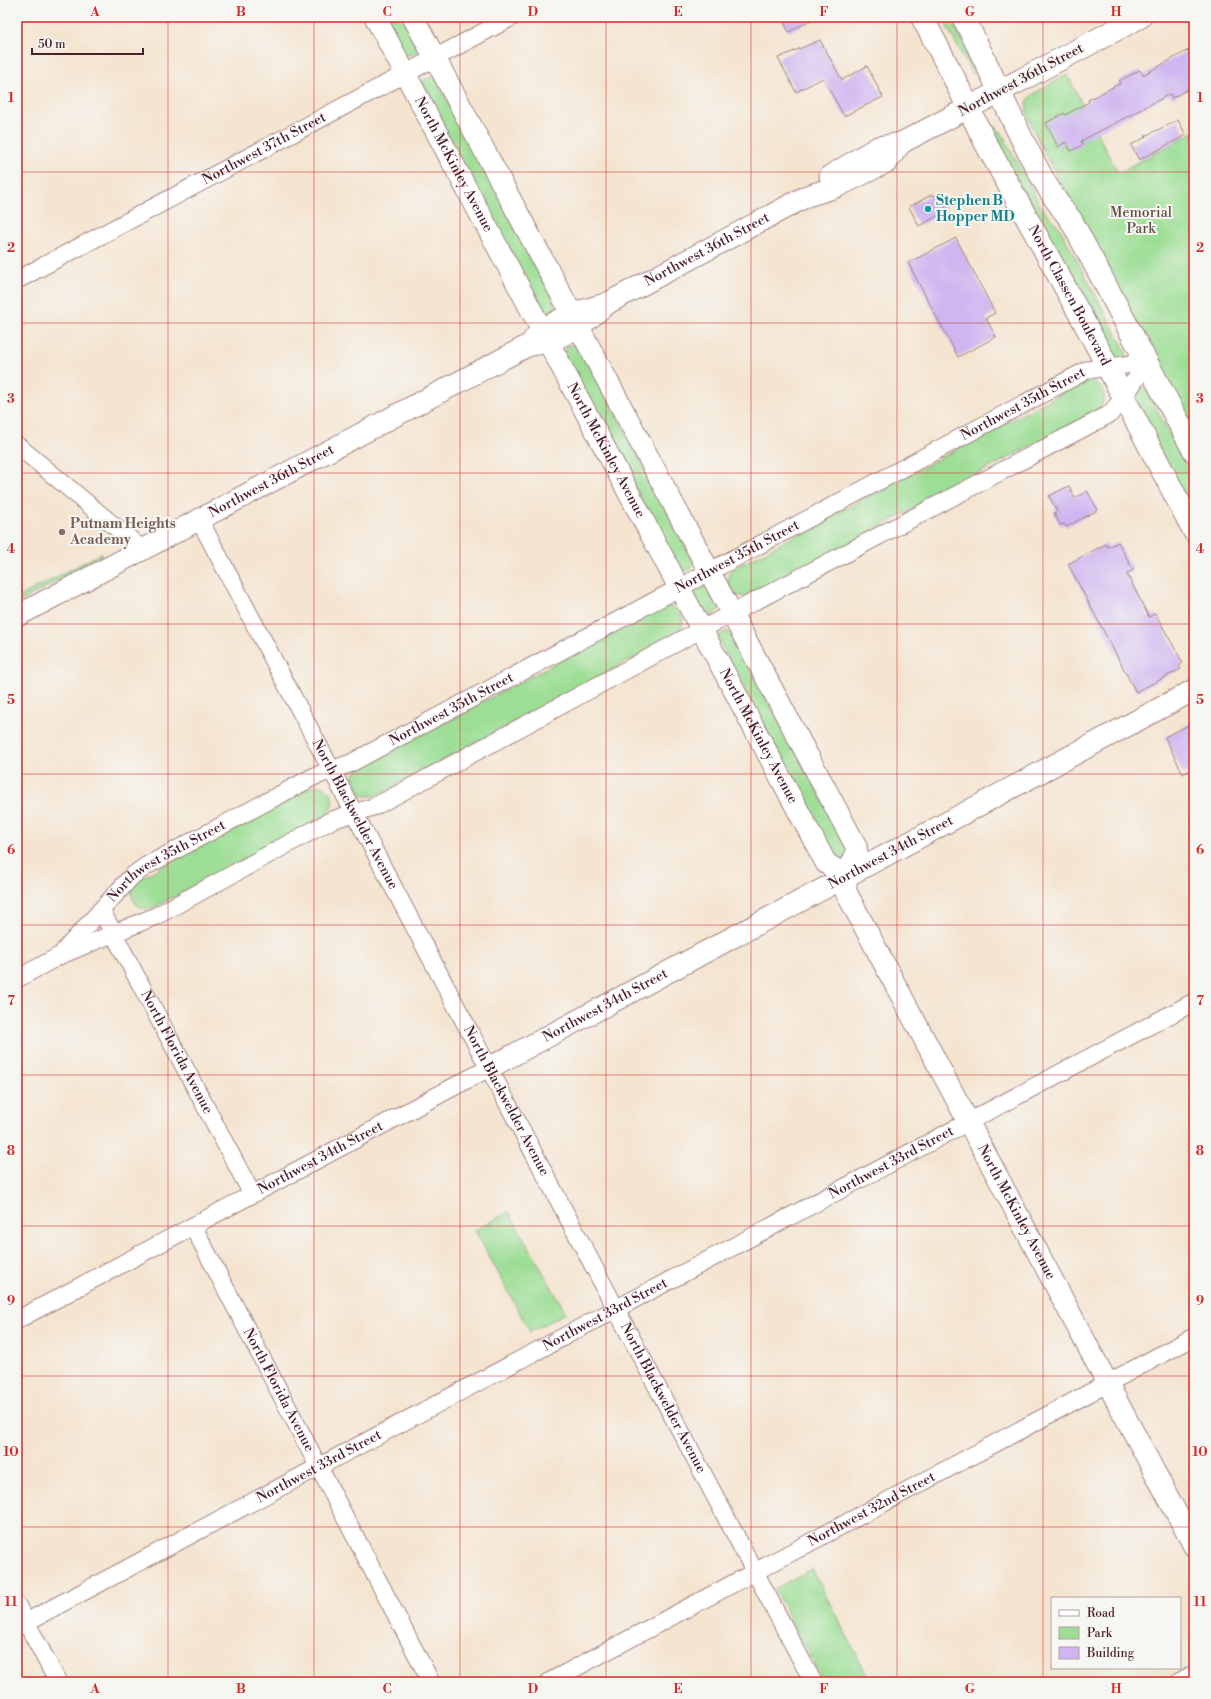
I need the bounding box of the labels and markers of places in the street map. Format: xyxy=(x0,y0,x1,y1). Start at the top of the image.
place label: Stephen B Hopper MD xyxy=(936,192,1015,226)
marker: Stephen B Hopper MD xyxy=(923,204,933,214)
place label: Putnam Heights Academy xyxy=(69,515,176,549)
marker: Putnam Heights Academy xyxy=(57,527,67,537)

